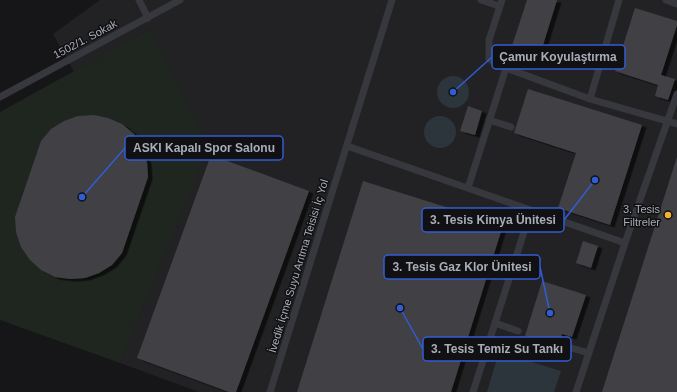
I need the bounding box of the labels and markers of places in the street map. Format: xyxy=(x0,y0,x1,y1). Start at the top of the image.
callout: Çamur Koyulaştırma xyxy=(492,45,625,69)
callout: ASKI Kapalı Spor Salonu xyxy=(125,136,283,160)
place label: 3. Tesis Filtreler xyxy=(623,203,660,228)
callout: 3. Tesis Kimya Ünitesi xyxy=(422,208,564,232)
marker: 3. Tesis Filtreler xyxy=(663,210,673,220)
callout: 3. Tesis Gaz Klor Ünitesi xyxy=(384,255,540,279)
callout: 3. Tesis Temiz Su Tankı xyxy=(423,337,571,361)

